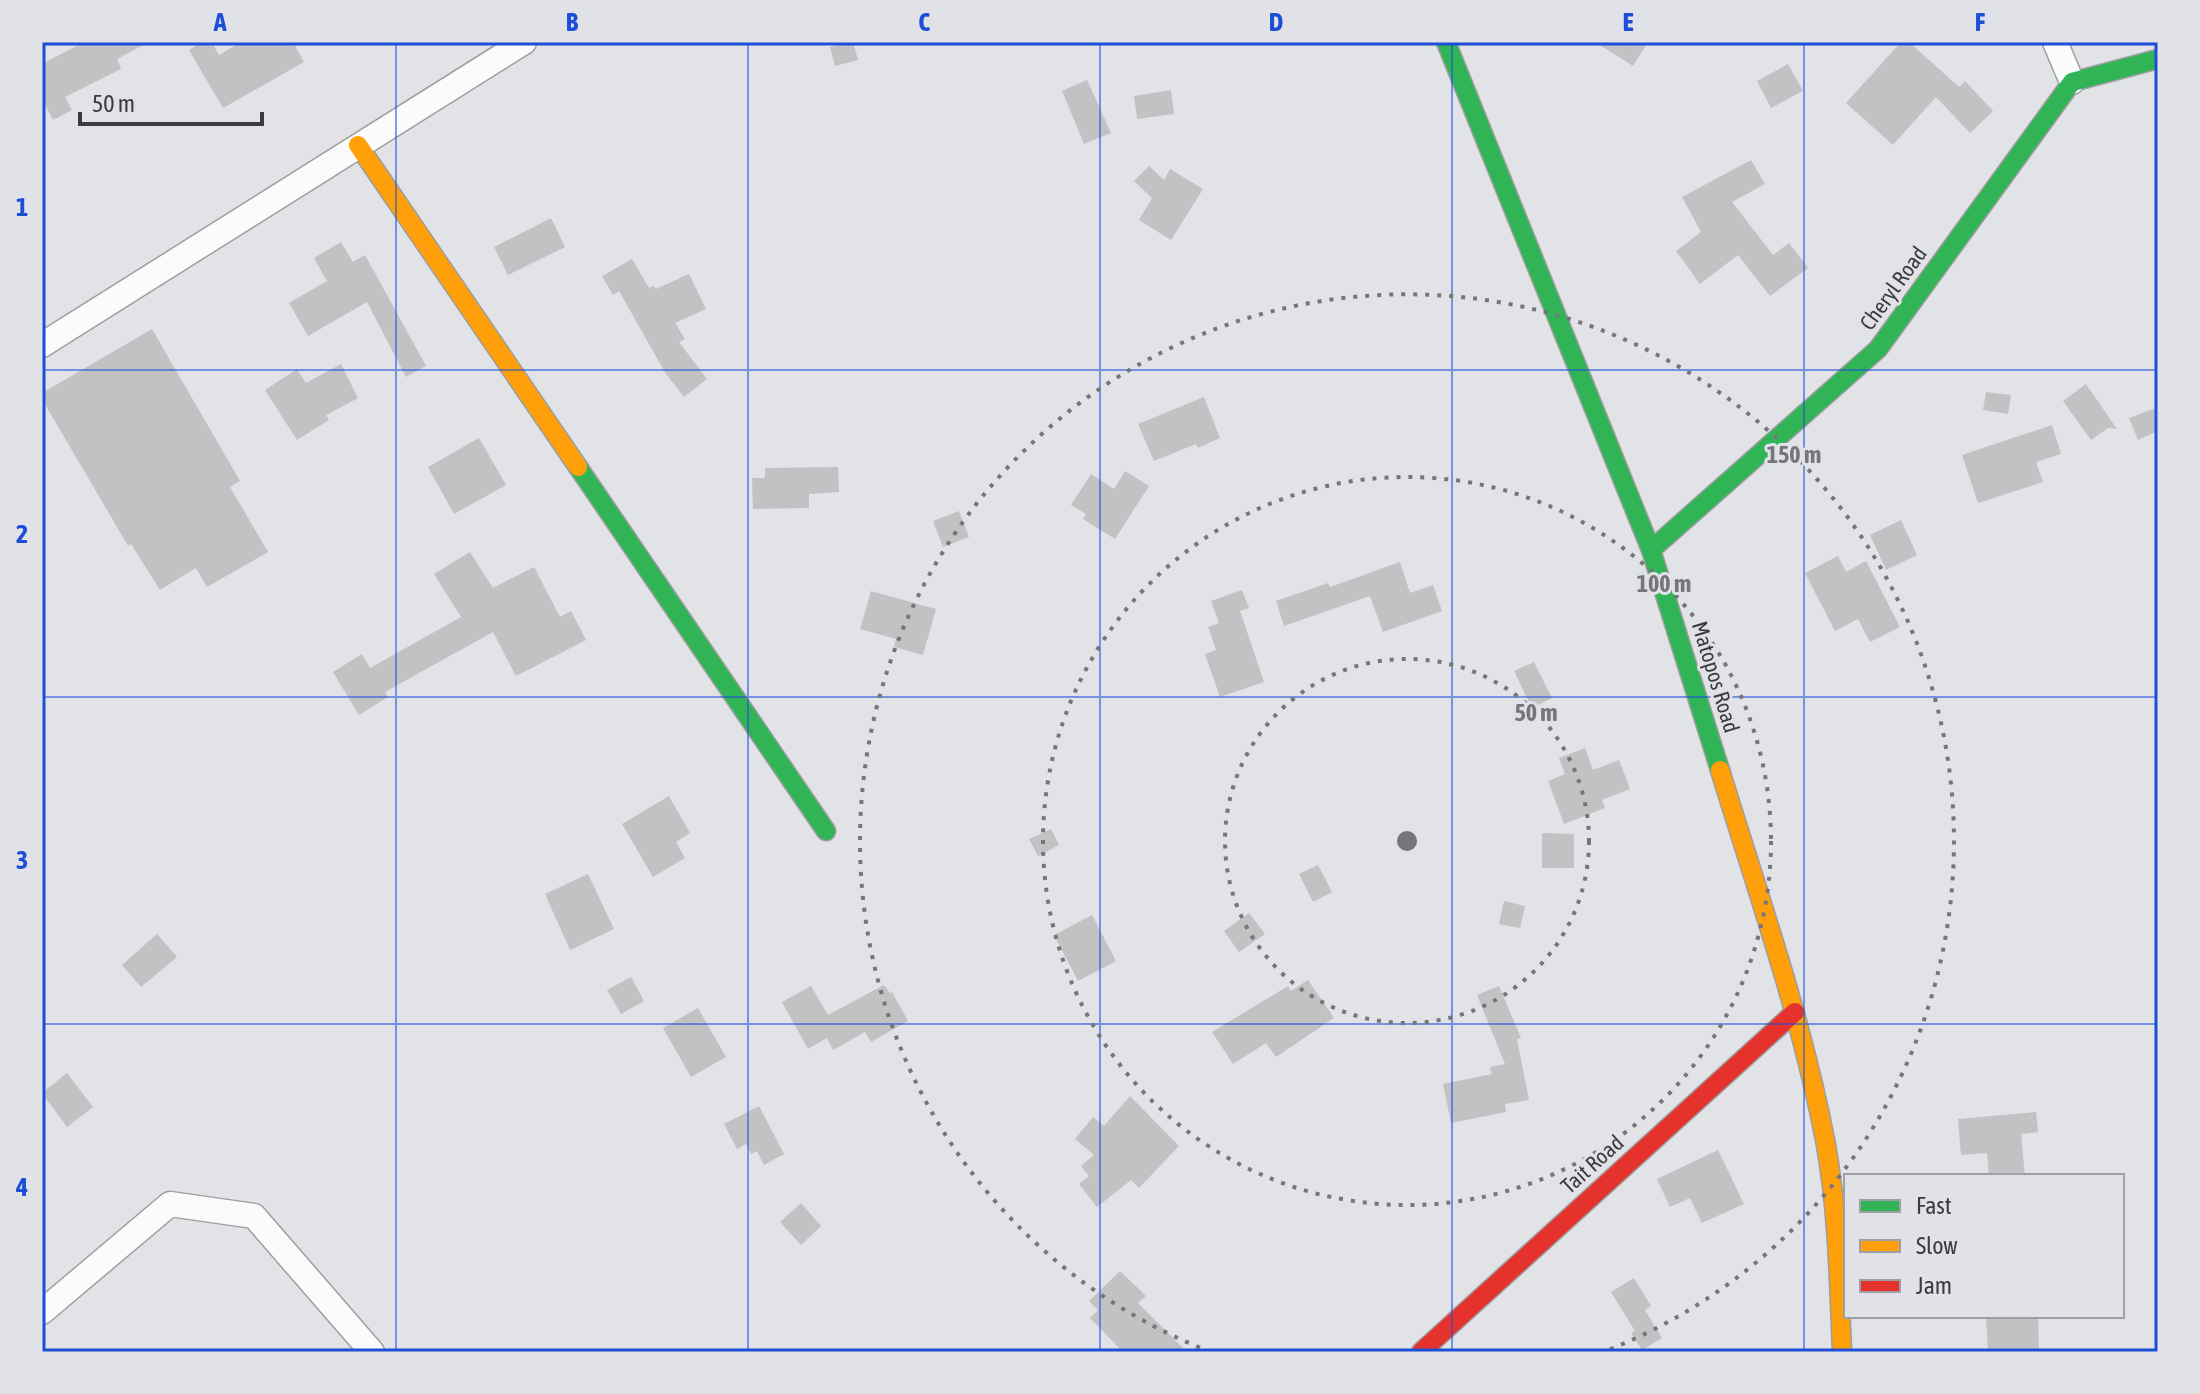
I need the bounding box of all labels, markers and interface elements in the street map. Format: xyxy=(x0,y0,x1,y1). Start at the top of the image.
text: A xyxy=(213,7,227,37)
text: B xyxy=(566,7,579,37)
text: C xyxy=(918,7,930,37)
text: D xyxy=(1269,7,1283,37)
text: E xyxy=(1622,7,1634,37)
text: F xyxy=(1975,7,1986,37)
scale bar xyxy=(80,76,262,126)
text: 50 m xyxy=(92,90,135,117)
text: 1 xyxy=(16,192,28,222)
street label: Cheryl Road xyxy=(1854,241,1932,335)
text: 150 m xyxy=(1767,441,1821,468)
text: 2 xyxy=(16,519,28,549)
text: 100 m xyxy=(1637,570,1691,597)
street label: Matopos Road xyxy=(1687,618,1745,736)
text: 50 m xyxy=(1514,699,1558,726)
centre of rings xyxy=(1393,827,1421,855)
text: 3 xyxy=(16,845,28,875)
street label: Tait Road xyxy=(1556,1129,1628,1199)
text: 4 xyxy=(15,1172,28,1202)
legend xyxy=(1844,1174,2124,1318)
text: Fast xyxy=(1916,1192,1952,1219)
text: Slow xyxy=(1916,1232,1958,1259)
text: Jam xyxy=(1916,1272,1952,1299)

